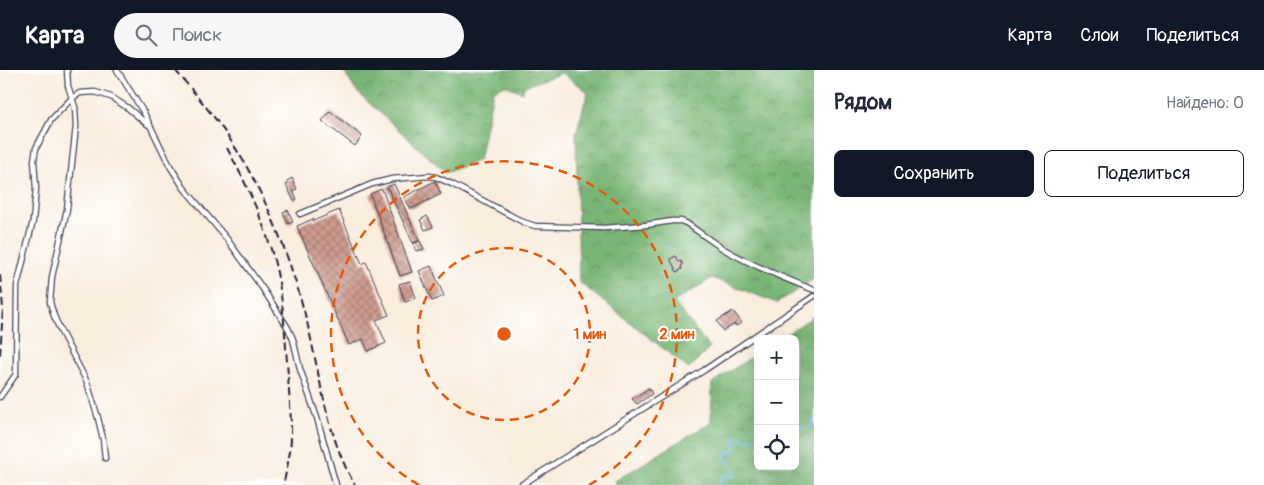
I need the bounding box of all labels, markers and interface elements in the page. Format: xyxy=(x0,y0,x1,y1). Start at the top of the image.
search box xyxy=(114,13,464,58)
text: Карта xyxy=(25,21,84,50)
icon: search xyxy=(132,21,160,49)
text: Поиск xyxy=(172,23,222,47)
text: Карта xyxy=(1008,24,1052,47)
text: Слои xyxy=(1080,24,1118,47)
text: Поделиться xyxy=(1146,24,1239,47)
text: Рядом xyxy=(834,89,892,116)
text: Найдено: 0 xyxy=(1166,93,1244,113)
button: Сохранить xyxy=(834,150,1034,197)
button: Поделиться xyxy=(1044,150,1244,197)
centre of rings xyxy=(495,325,513,343)
text: 1 мин xyxy=(573,325,607,344)
text: 2 мин xyxy=(659,325,695,344)
map controls xyxy=(754,335,799,470)
button: + xyxy=(754,335,799,380)
button: − xyxy=(754,380,799,425)
button: locate xyxy=(754,425,799,470)

